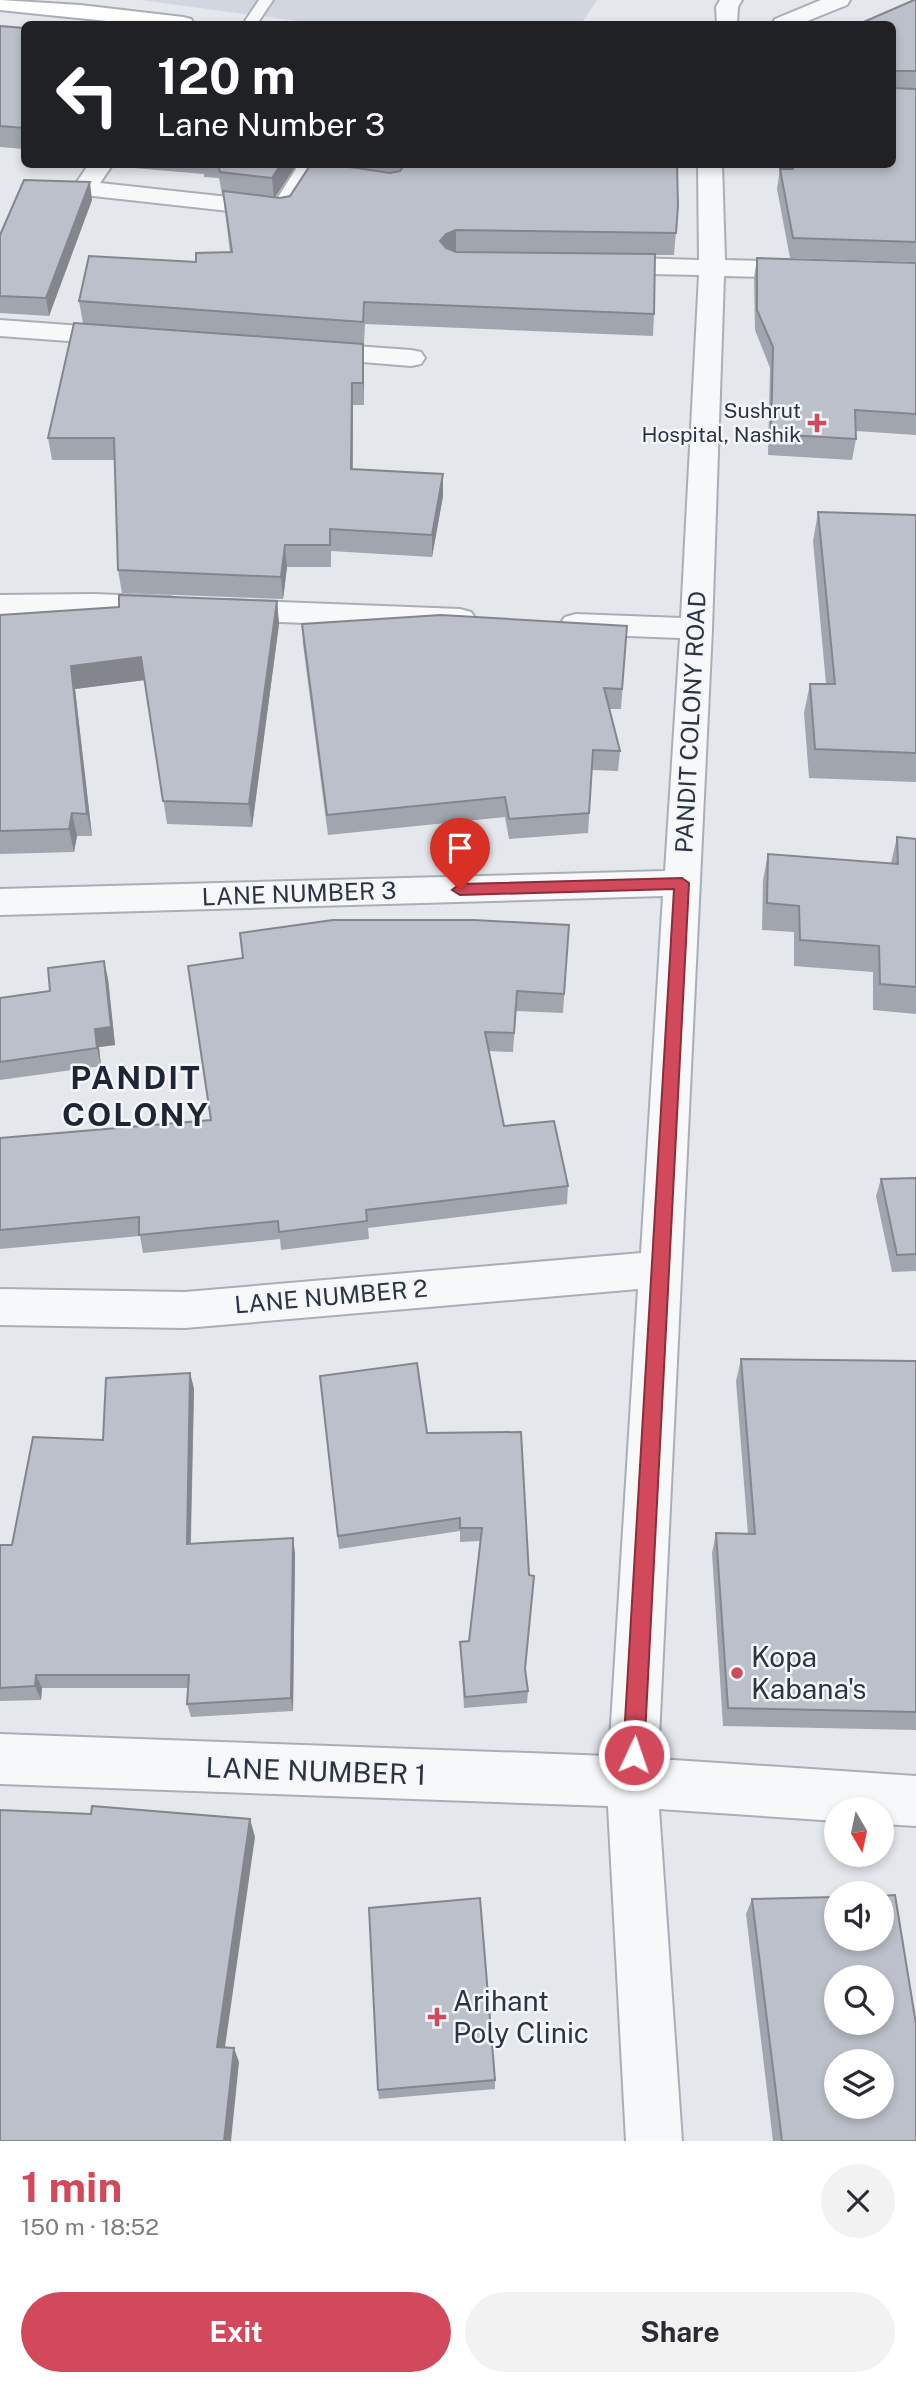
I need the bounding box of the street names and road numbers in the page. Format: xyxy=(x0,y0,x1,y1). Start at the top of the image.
street label: PANDIT COLONY ROAD xyxy=(669,590,711,854)
street label: LANE NUMBER 3 xyxy=(201,876,397,910)
street label: LANE NUMBER 2 xyxy=(233,1274,429,1318)
street label: LANE NUMBER 1 xyxy=(205,1750,427,1791)

